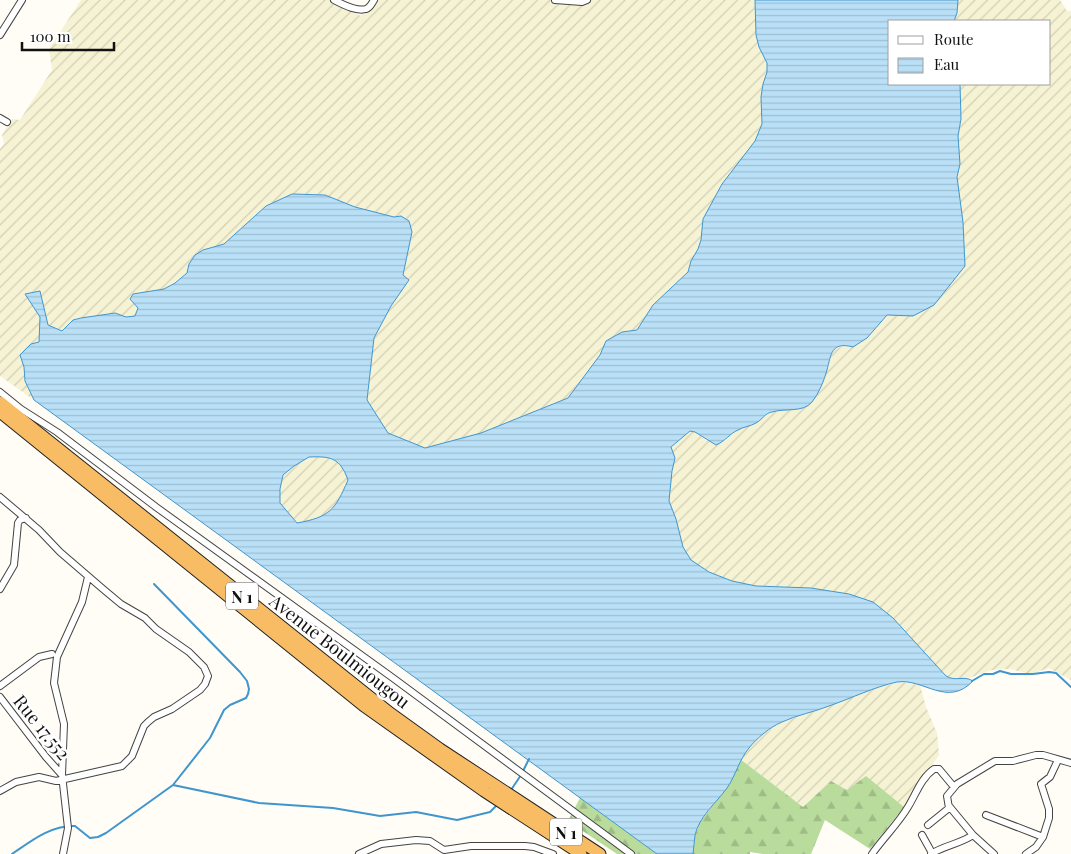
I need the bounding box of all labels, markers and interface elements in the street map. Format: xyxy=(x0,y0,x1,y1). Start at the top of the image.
scale bar xyxy=(22,20,115,52)
legend xyxy=(888,20,1051,85)
text: 100 m xyxy=(30,26,71,46)
text: Route xyxy=(934,29,974,49)
text: Eau xyxy=(934,54,960,74)
road number: N 1 xyxy=(226,582,258,610)
street label: Avenue Boulmiougou xyxy=(264,588,415,714)
street label: Rue 17.552 xyxy=(8,689,76,765)
road number: N 1 xyxy=(550,819,582,846)

